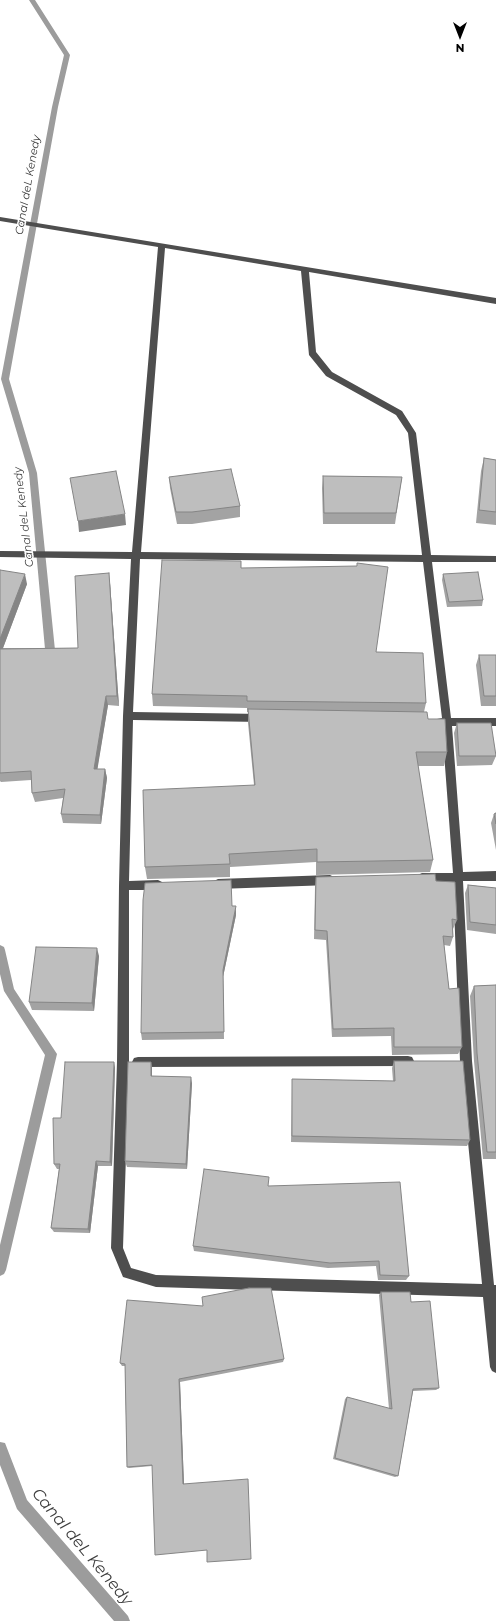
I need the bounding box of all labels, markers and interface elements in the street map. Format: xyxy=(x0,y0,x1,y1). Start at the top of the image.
north arrow xyxy=(440,16,480,56)
text: N xyxy=(456,41,464,55)
water label: Canal deL Kenedy xyxy=(13,134,43,236)
water label: Canal deL Kenedy xyxy=(11,466,37,568)
water label: Canal deL Kenedy xyxy=(27,1485,137,1609)

